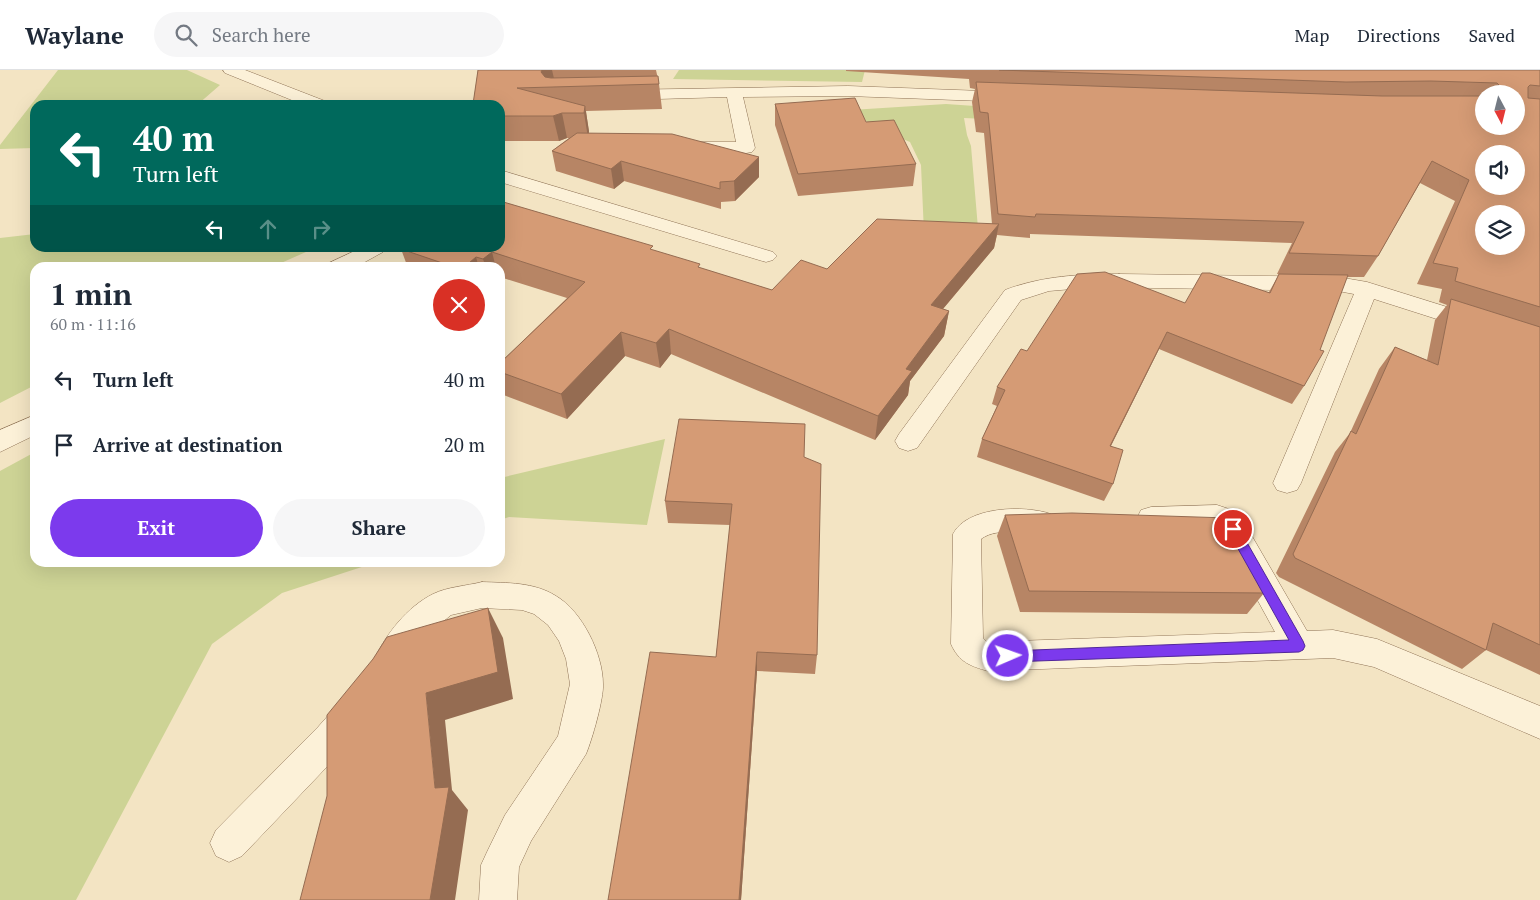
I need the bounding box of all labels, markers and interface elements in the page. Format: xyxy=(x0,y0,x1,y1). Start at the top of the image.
search box xyxy=(154,12,504,57)
text: Waylane xyxy=(25,19,124,51)
icon: search xyxy=(172,21,200,49)
text: Search here xyxy=(212,22,311,47)
text: Map xyxy=(1294,23,1329,47)
text: Directions xyxy=(1357,23,1440,47)
text: Saved xyxy=(1468,23,1515,47)
north arrow xyxy=(1475,85,1525,135)
map controls xyxy=(1475,85,1525,255)
text: 40 m xyxy=(133,115,214,161)
icon: left xyxy=(50,120,115,185)
button: sound xyxy=(1475,145,1525,195)
text: Turn left xyxy=(133,159,219,188)
button: layers xyxy=(1475,205,1525,255)
icon: left xyxy=(201,215,229,243)
icon: ahead xyxy=(254,215,282,243)
icon: right xyxy=(307,215,335,243)
text: 1 min xyxy=(50,274,132,314)
button: close xyxy=(433,279,485,331)
text: 60 m · 11:16 xyxy=(50,313,136,335)
icon: left xyxy=(50,366,78,394)
text: Turn left xyxy=(93,367,174,392)
text: 40 m xyxy=(444,367,485,392)
icon: arrive xyxy=(50,431,78,459)
text: Arrive at destination xyxy=(93,432,282,457)
text: 20 m xyxy=(444,432,485,457)
button: Exit xyxy=(50,499,263,557)
button: Share xyxy=(273,499,485,557)
pin xyxy=(1212,508,1254,550)
icon: arrive xyxy=(1219,515,1247,543)
position arrow xyxy=(981,629,1033,681)

